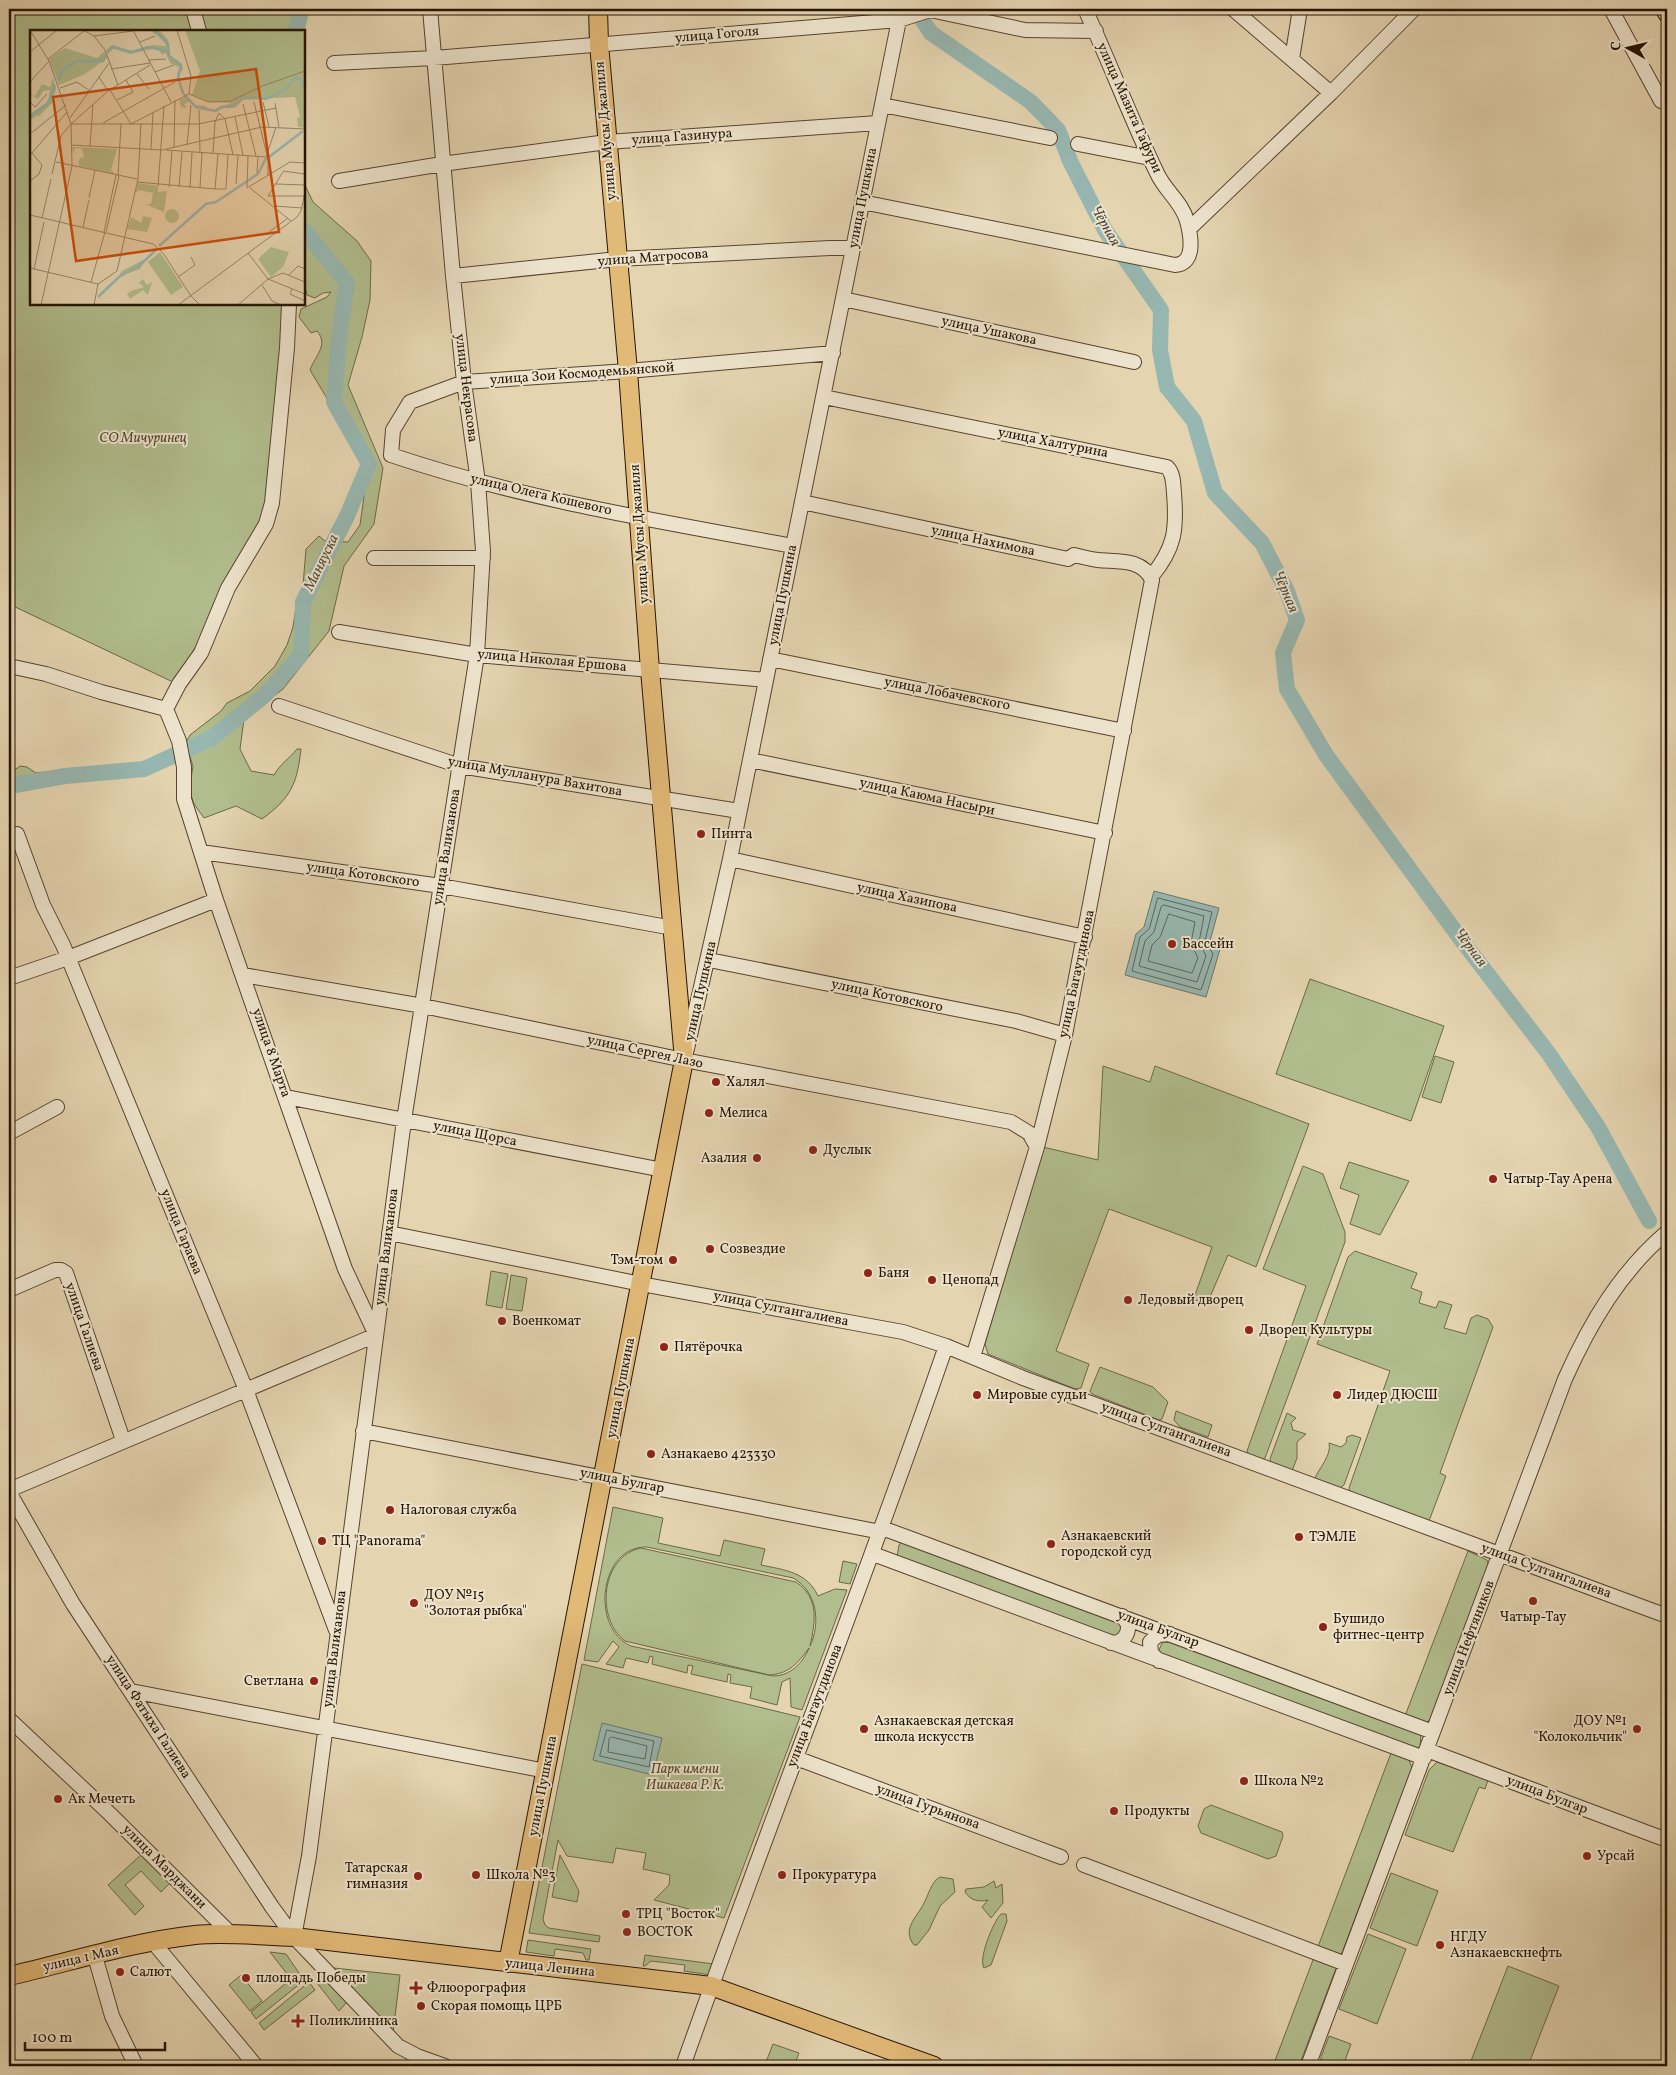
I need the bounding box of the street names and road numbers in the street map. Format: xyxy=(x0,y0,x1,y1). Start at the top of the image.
street label: улица Гоголя xyxy=(674,22,760,48)
street label: улица Мазита Гафури xyxy=(1092,40,1167,177)
street label: улица Мусы Джалиля xyxy=(590,61,622,201)
street label: улица Газинура xyxy=(631,124,733,150)
street label: улица Пушкина xyxy=(844,146,882,250)
street label: улица Матросова xyxy=(597,245,709,271)
street label: улица Ушакова xyxy=(939,312,1039,350)
street label: улица Некрасова xyxy=(450,333,482,443)
street label: улица Зои Космодемьянской xyxy=(489,358,675,390)
street label: улица Халтурина xyxy=(996,423,1110,463)
street label: улица Мусы Джалиля xyxy=(626,464,654,604)
street label: улица Олега Кошевого xyxy=(468,469,614,521)
street label: улица Нахимова xyxy=(929,521,1037,561)
street label: улица Пушкина xyxy=(764,543,802,647)
street label: улица Николая Ершова xyxy=(477,645,627,677)
street label: улица Лобачевского xyxy=(882,672,1012,716)
street label: улица Мулланура Вахитова xyxy=(446,752,624,802)
street label: улица Каюма Насыри xyxy=(857,773,997,821)
street label: улица Валиханова xyxy=(428,787,466,907)
street label: улица Котовского xyxy=(305,858,421,892)
street label: улица Хазипова xyxy=(855,878,959,918)
street label: улица Багаутдинова xyxy=(1054,908,1100,1040)
street label: улица Пушкина xyxy=(680,939,722,1043)
street label: улица Котовского xyxy=(829,975,945,1017)
street label: улица 8 Марта xyxy=(247,1006,295,1100)
street label: улица Сергея Лазо xyxy=(585,1030,705,1074)
street label: улица Щорса xyxy=(431,1117,519,1151)
street label: улица Гараева xyxy=(155,1186,207,1278)
street label: улица Валиханова xyxy=(370,1187,404,1307)
street label: улица Галиева xyxy=(60,1280,108,1374)
street label: улица Султангалиева xyxy=(712,1287,850,1331)
street label: улица Пушкина xyxy=(602,1336,640,1440)
street label: улица Султангалиева xyxy=(1098,1398,1234,1462)
street label: улица Булгар xyxy=(578,1463,666,1499)
street label: улица Султангалиева xyxy=(1478,1539,1614,1603)
street label: улица Нефтяников xyxy=(1438,1578,1500,1698)
street label: улица Валиханова xyxy=(318,1589,352,1709)
street label: улица Булгар xyxy=(1114,1605,1202,1653)
street label: улица Багаутдинова xyxy=(783,1641,847,1771)
street label: улица Фатыха Галиева xyxy=(101,1651,195,1783)
street label: улица Пушкина xyxy=(524,1734,562,1838)
street label: улица Булгар xyxy=(1504,1771,1590,1819)
street label: улица Гурьянова xyxy=(874,1779,982,1835)
street label: улица Марджани xyxy=(118,1821,211,1914)
street label: улица 1 Мая xyxy=(41,1941,121,1977)
street label: улица Ленина xyxy=(504,1954,596,1982)

